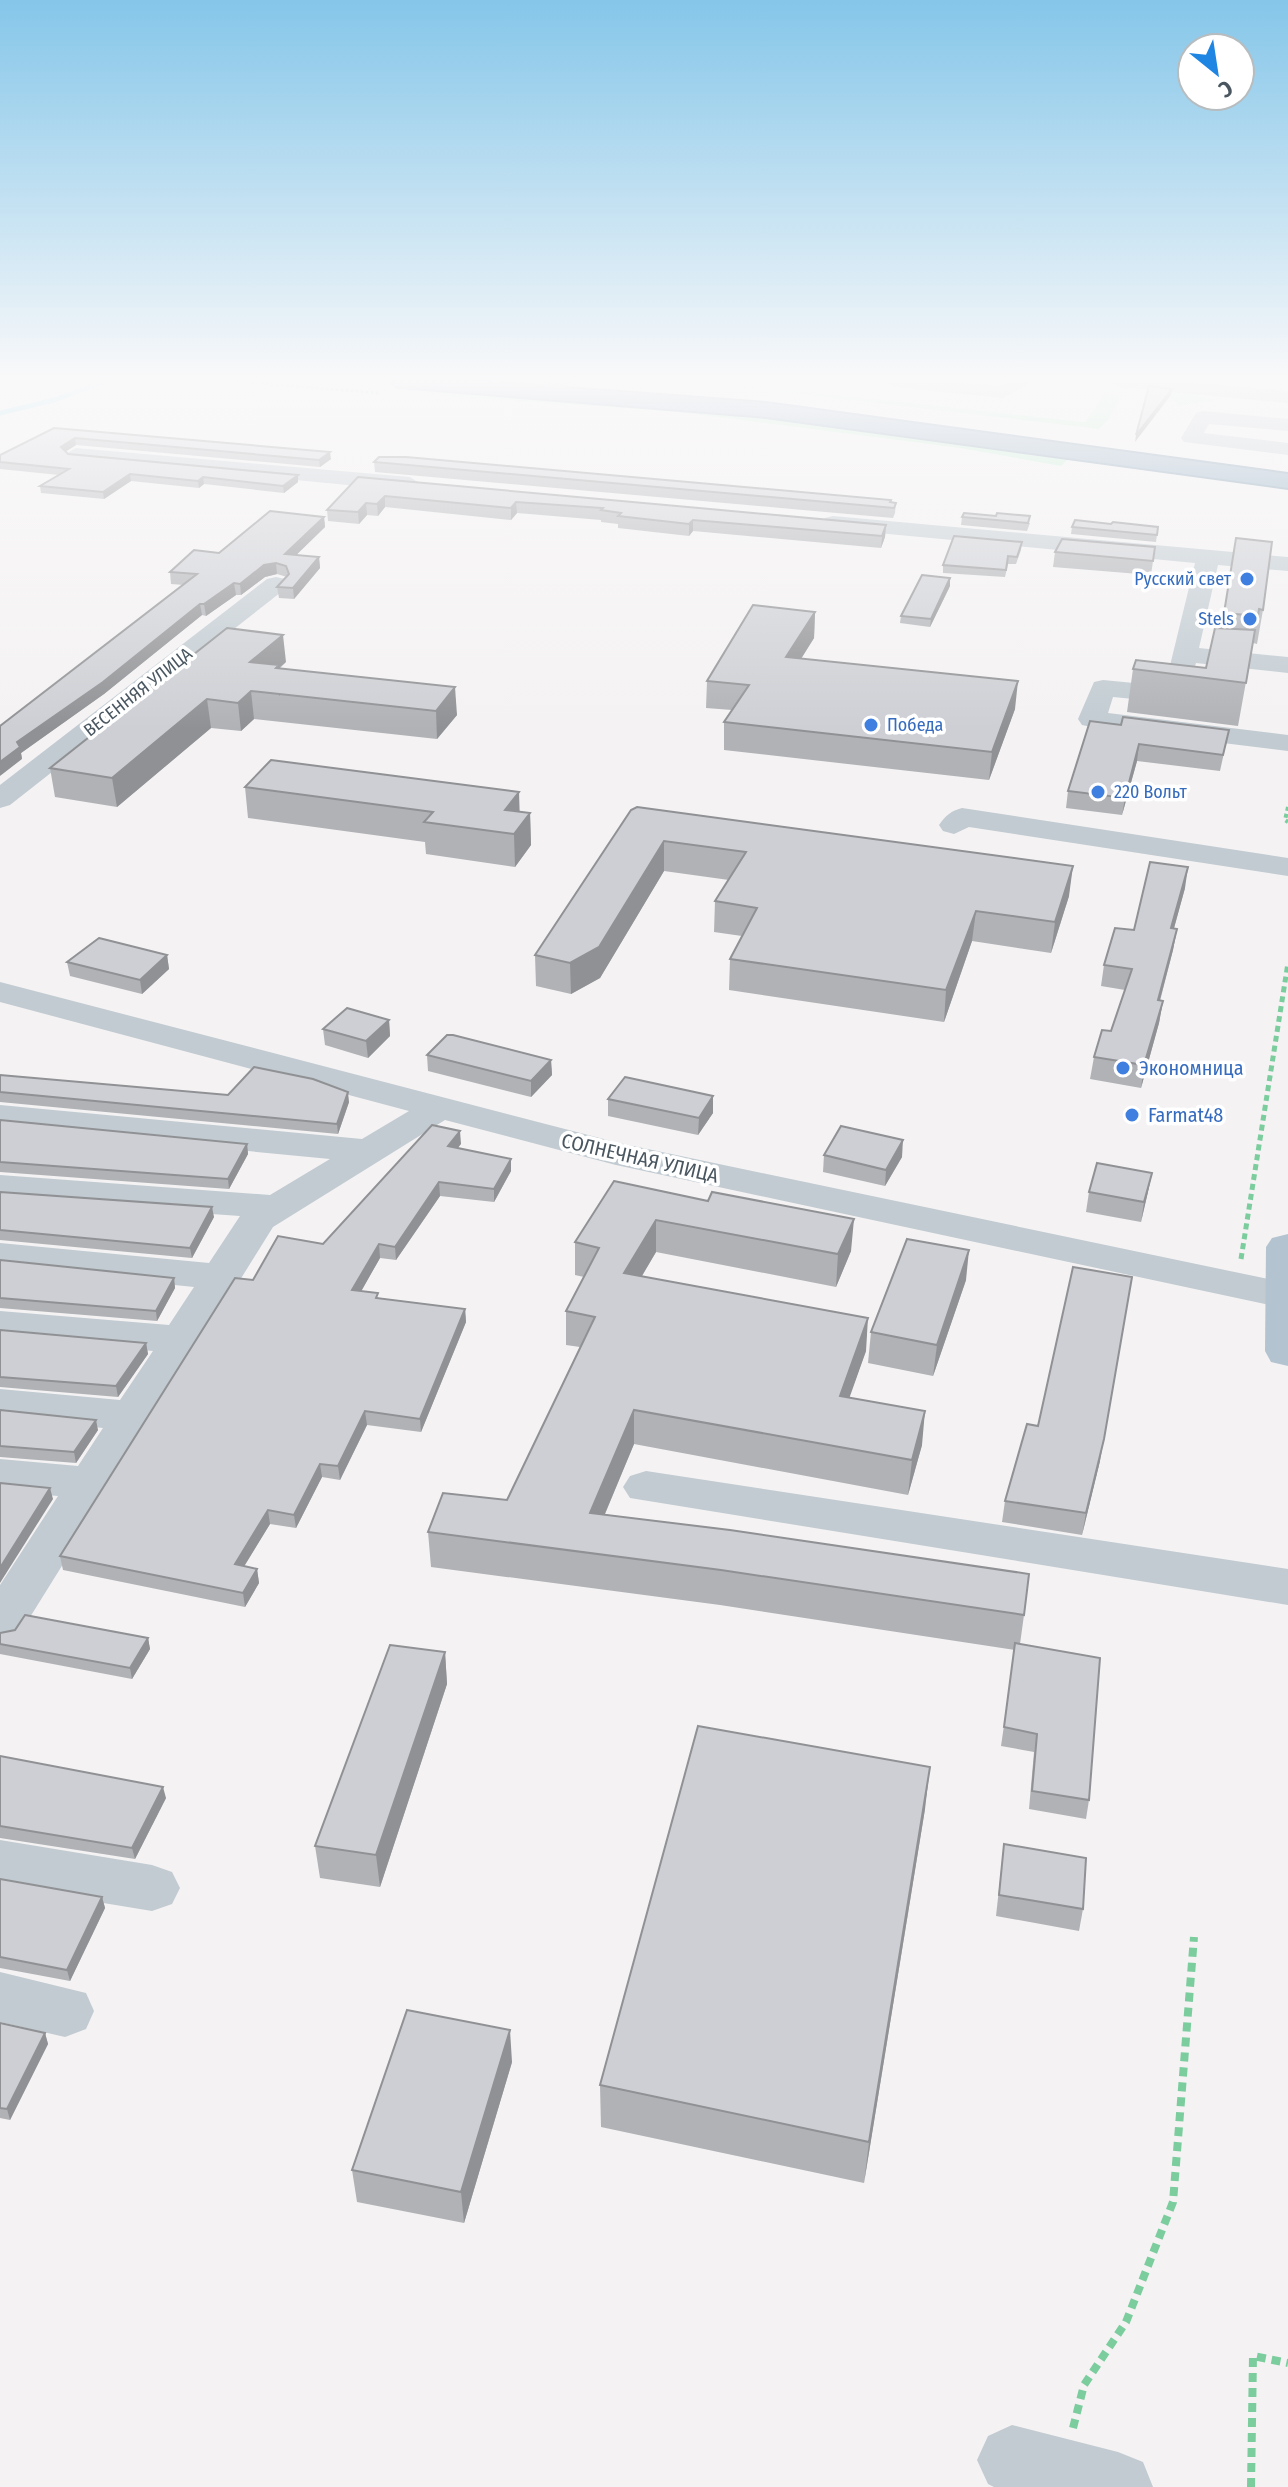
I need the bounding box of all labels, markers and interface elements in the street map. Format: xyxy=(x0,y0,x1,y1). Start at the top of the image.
north arrow xyxy=(1176,32,1256,112)
text: С xyxy=(1214,74,1237,104)
place label: Русский свет xyxy=(1134,568,1232,590)
marker: Русский свет xyxy=(1238,570,1256,588)
place label: Stels xyxy=(1198,608,1234,630)
marker: Stels xyxy=(1241,610,1259,628)
street label: ВЕСЕННЯЯ УЛИЦА xyxy=(79,642,197,741)
place label: Победа xyxy=(887,714,943,736)
marker: Победа xyxy=(862,716,880,734)
place label: 220 Вольт xyxy=(1114,781,1188,803)
marker: 220 Вольт xyxy=(1089,783,1107,801)
place label: Экономница xyxy=(1139,1056,1244,1080)
marker: Экономница xyxy=(1114,1059,1132,1077)
place label: Farmat48 xyxy=(1148,1103,1223,1127)
marker: Farmat48 xyxy=(1123,1106,1141,1124)
street label: СОЛНЕЧНАЯ УЛИЦА xyxy=(559,1128,721,1188)

